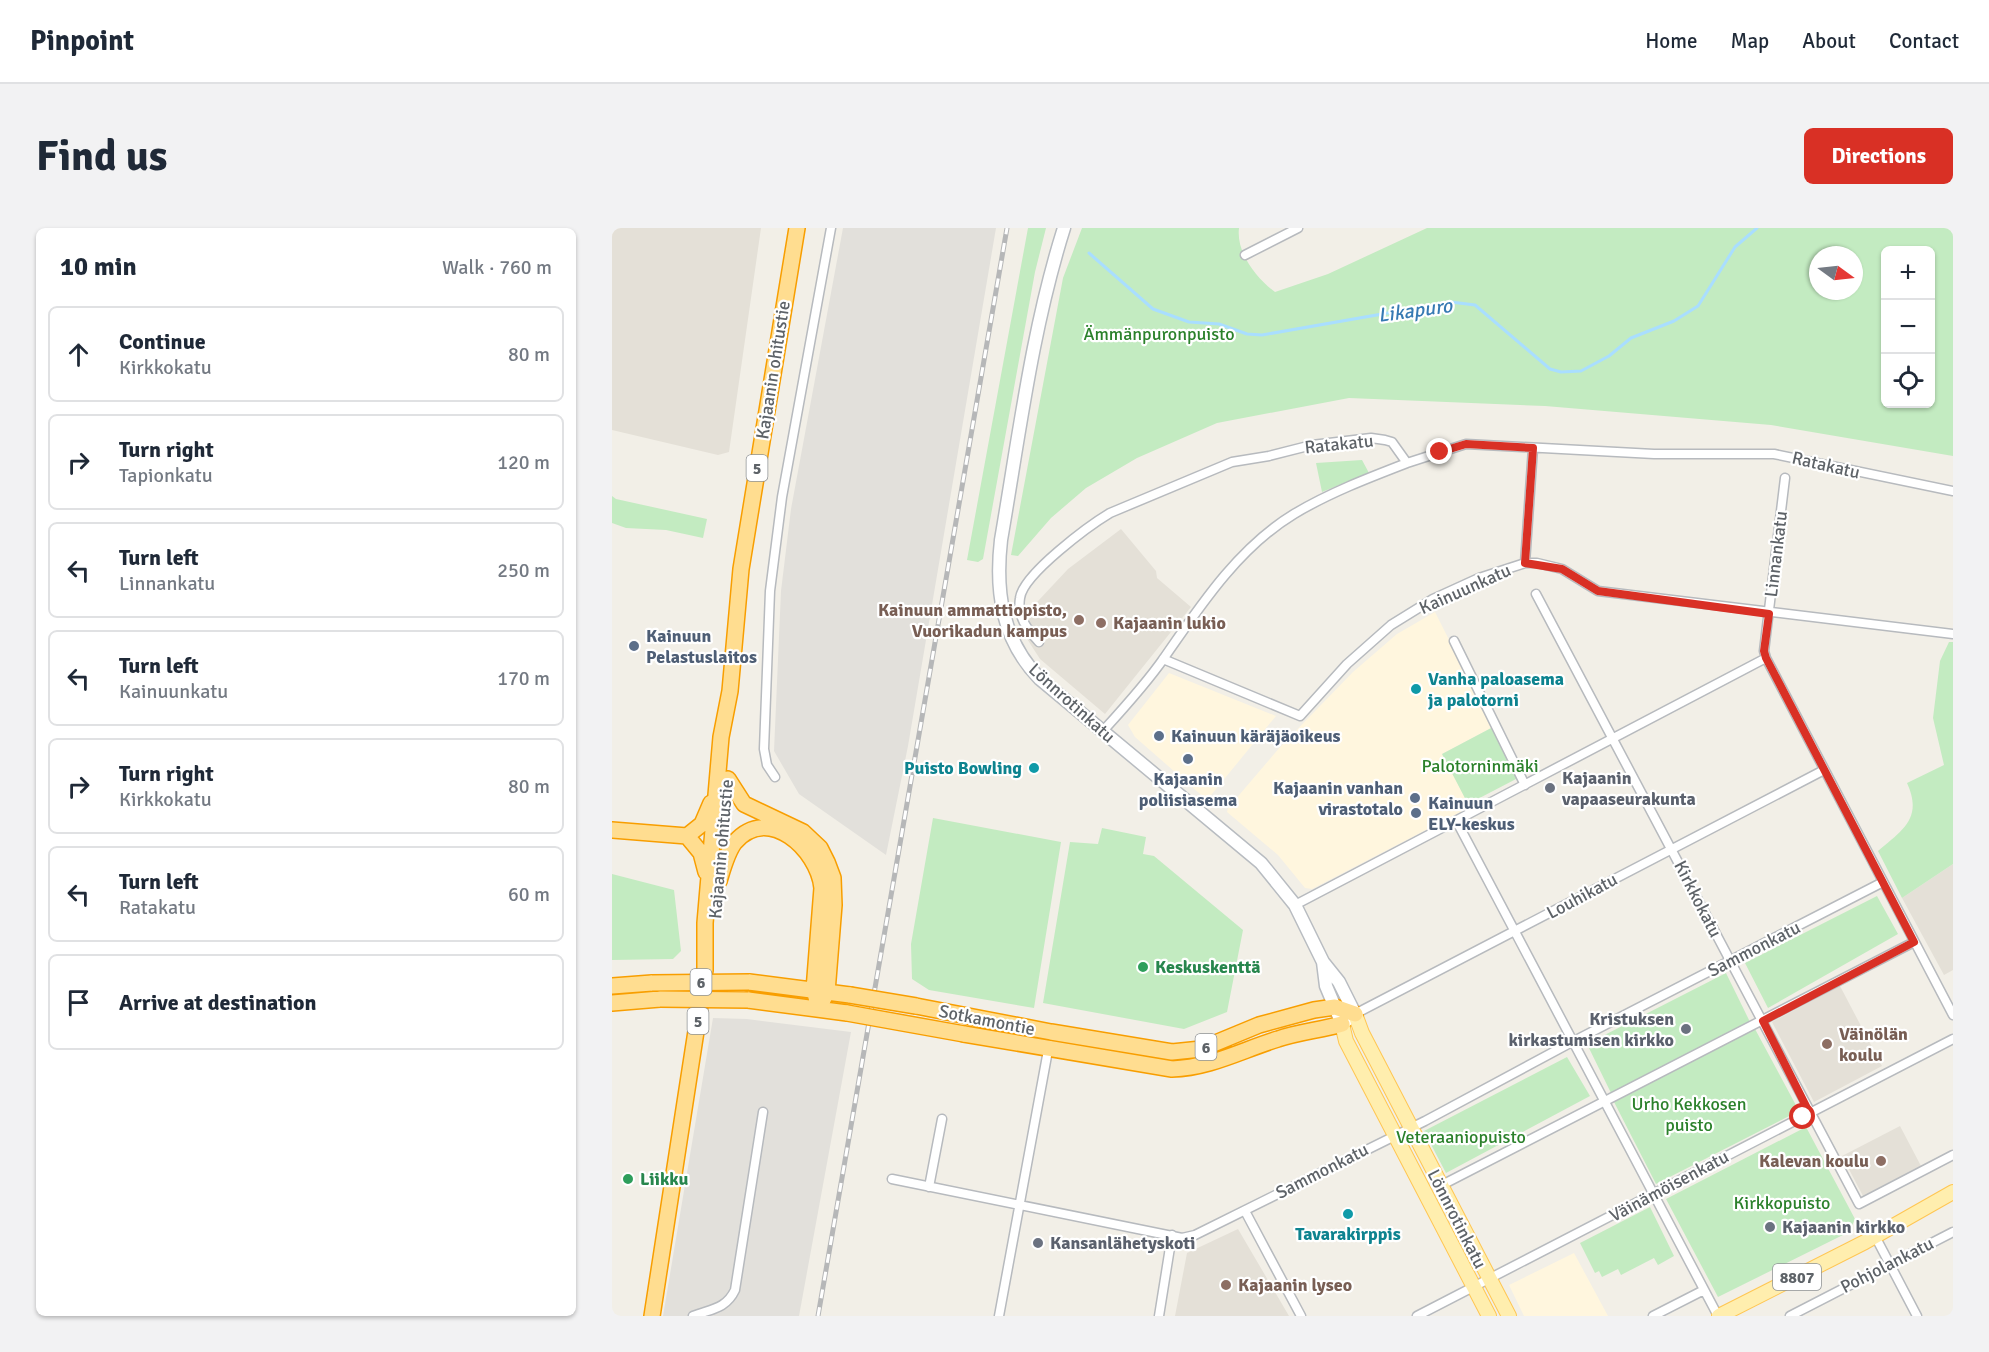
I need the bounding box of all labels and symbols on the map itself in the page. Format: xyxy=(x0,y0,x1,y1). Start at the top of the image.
north arrow xyxy=(1809,246,1863,300)
water label: Likapuro xyxy=(1376,293,1455,328)
street label: Kajaanin ohitustie xyxy=(751,299,795,441)
park label: Ämmänpuronpuisto xyxy=(1083,323,1235,345)
street label: Ratakatu xyxy=(1303,429,1375,459)
route end xyxy=(1426,438,1452,464)
street label: Ratakatu xyxy=(1790,447,1862,483)
road number: 5 xyxy=(746,455,768,481)
street label: Linnankatu xyxy=(1760,510,1792,598)
street label: Kainuunkatu xyxy=(1416,559,1514,619)
place label: Kainuun ammattiopisto, Vuorikadun kampus xyxy=(878,599,1067,642)
place label: Kajaanin lukio xyxy=(1113,612,1226,634)
marker: Kainuun ammattiopisto, Vuorikadun kampus xyxy=(1072,613,1086,627)
marker: Kajaanin lukio xyxy=(1094,616,1108,630)
place label: Kainuun Pelastuslaitos xyxy=(646,625,757,668)
marker: Kainuun Pelastuslaitos xyxy=(627,639,641,653)
street label: Lönnrotinkatu xyxy=(1024,658,1120,748)
place label: Vanha paloasema ja palotorni xyxy=(1428,668,1564,711)
marker: Vanha paloasema ja palotorni xyxy=(1409,682,1423,696)
place label: Kainuun käräjäoikeus xyxy=(1171,725,1341,747)
marker: Kainuun käräjäoikeus xyxy=(1152,729,1166,743)
marker: Kajaanin poliisiasema xyxy=(1181,752,1195,766)
park label: Palotorninmäki xyxy=(1421,755,1539,777)
place label: Puisto Bowling xyxy=(904,757,1022,779)
marker: Puisto Bowling xyxy=(1027,761,1041,775)
place label: Kajaanin vapaaseurakunta xyxy=(1561,767,1696,810)
place label: Kajaanin poliisiasema xyxy=(1139,768,1237,811)
place label: Kajaanin vanhan virastotalo xyxy=(1273,777,1403,820)
street label: Kajaanin ohitustie xyxy=(704,778,738,920)
marker: Kajaanin vapaaseurakunta xyxy=(1543,781,1557,795)
marker: Kajaanin vanhan virastotalo xyxy=(1408,791,1422,805)
place label: Kainuun ELY-keskus xyxy=(1428,792,1515,835)
marker: Kainuun ELY-keskus xyxy=(1409,806,1423,820)
street label: Kirkkokatu xyxy=(1669,857,1727,941)
street label: Louhikatu xyxy=(1543,868,1621,924)
street label: Sammonkatu xyxy=(1704,916,1804,982)
place label: Keskuskenttä xyxy=(1155,956,1261,978)
marker: Keskuskenttä xyxy=(1136,960,1150,974)
road number: 6 xyxy=(690,969,712,995)
street label: Sotkamontie xyxy=(937,1000,1037,1040)
road number: 5 xyxy=(688,1008,709,1034)
place label: Kristuksen kirkastumisen kirkko xyxy=(1509,1008,1674,1051)
marker: Kristuksen kirkastumisen kirkko xyxy=(1679,1022,1693,1036)
place label: Väinölän koulu xyxy=(1839,1023,1908,1066)
road number: 6 xyxy=(1196,1034,1216,1060)
marker: Väinölän koulu xyxy=(1820,1037,1834,1051)
park label: Urho Kekkosen puisto xyxy=(1632,1093,1747,1136)
route start xyxy=(1789,1103,1815,1129)
park label: Veteraaniopuisto xyxy=(1396,1126,1526,1148)
street label: Sammonkatu xyxy=(1272,1138,1372,1204)
street label: Väinämöisenkatu xyxy=(1606,1145,1732,1227)
place label: Kalevan koulu xyxy=(1759,1150,1869,1172)
marker: Kalevan koulu xyxy=(1874,1154,1888,1168)
street label: Lönnrotinkatu xyxy=(1423,1166,1491,1272)
place label: Liikku xyxy=(640,1168,688,1190)
marker: Liikku xyxy=(621,1172,635,1186)
park label: Kirkkopuisto xyxy=(1734,1192,1830,1214)
marker: Tavarakirppis xyxy=(1341,1207,1355,1221)
place label: Kajaanin kirkko xyxy=(1782,1216,1905,1238)
marker: Kajaanin kirkko xyxy=(1763,1220,1777,1234)
place label: Tavarakirppis xyxy=(1295,1223,1401,1245)
place label: Kansanlähetyskoti xyxy=(1050,1232,1195,1254)
street label: Pohjolankatu xyxy=(1837,1232,1937,1298)
marker: Kansanlähetyskoti xyxy=(1031,1236,1045,1250)
road number: 8807 xyxy=(1773,1264,1821,1290)
place label: Kajaanin lyseo xyxy=(1238,1274,1352,1296)
marker: Kajaanin lyseo xyxy=(1219,1278,1233,1292)

